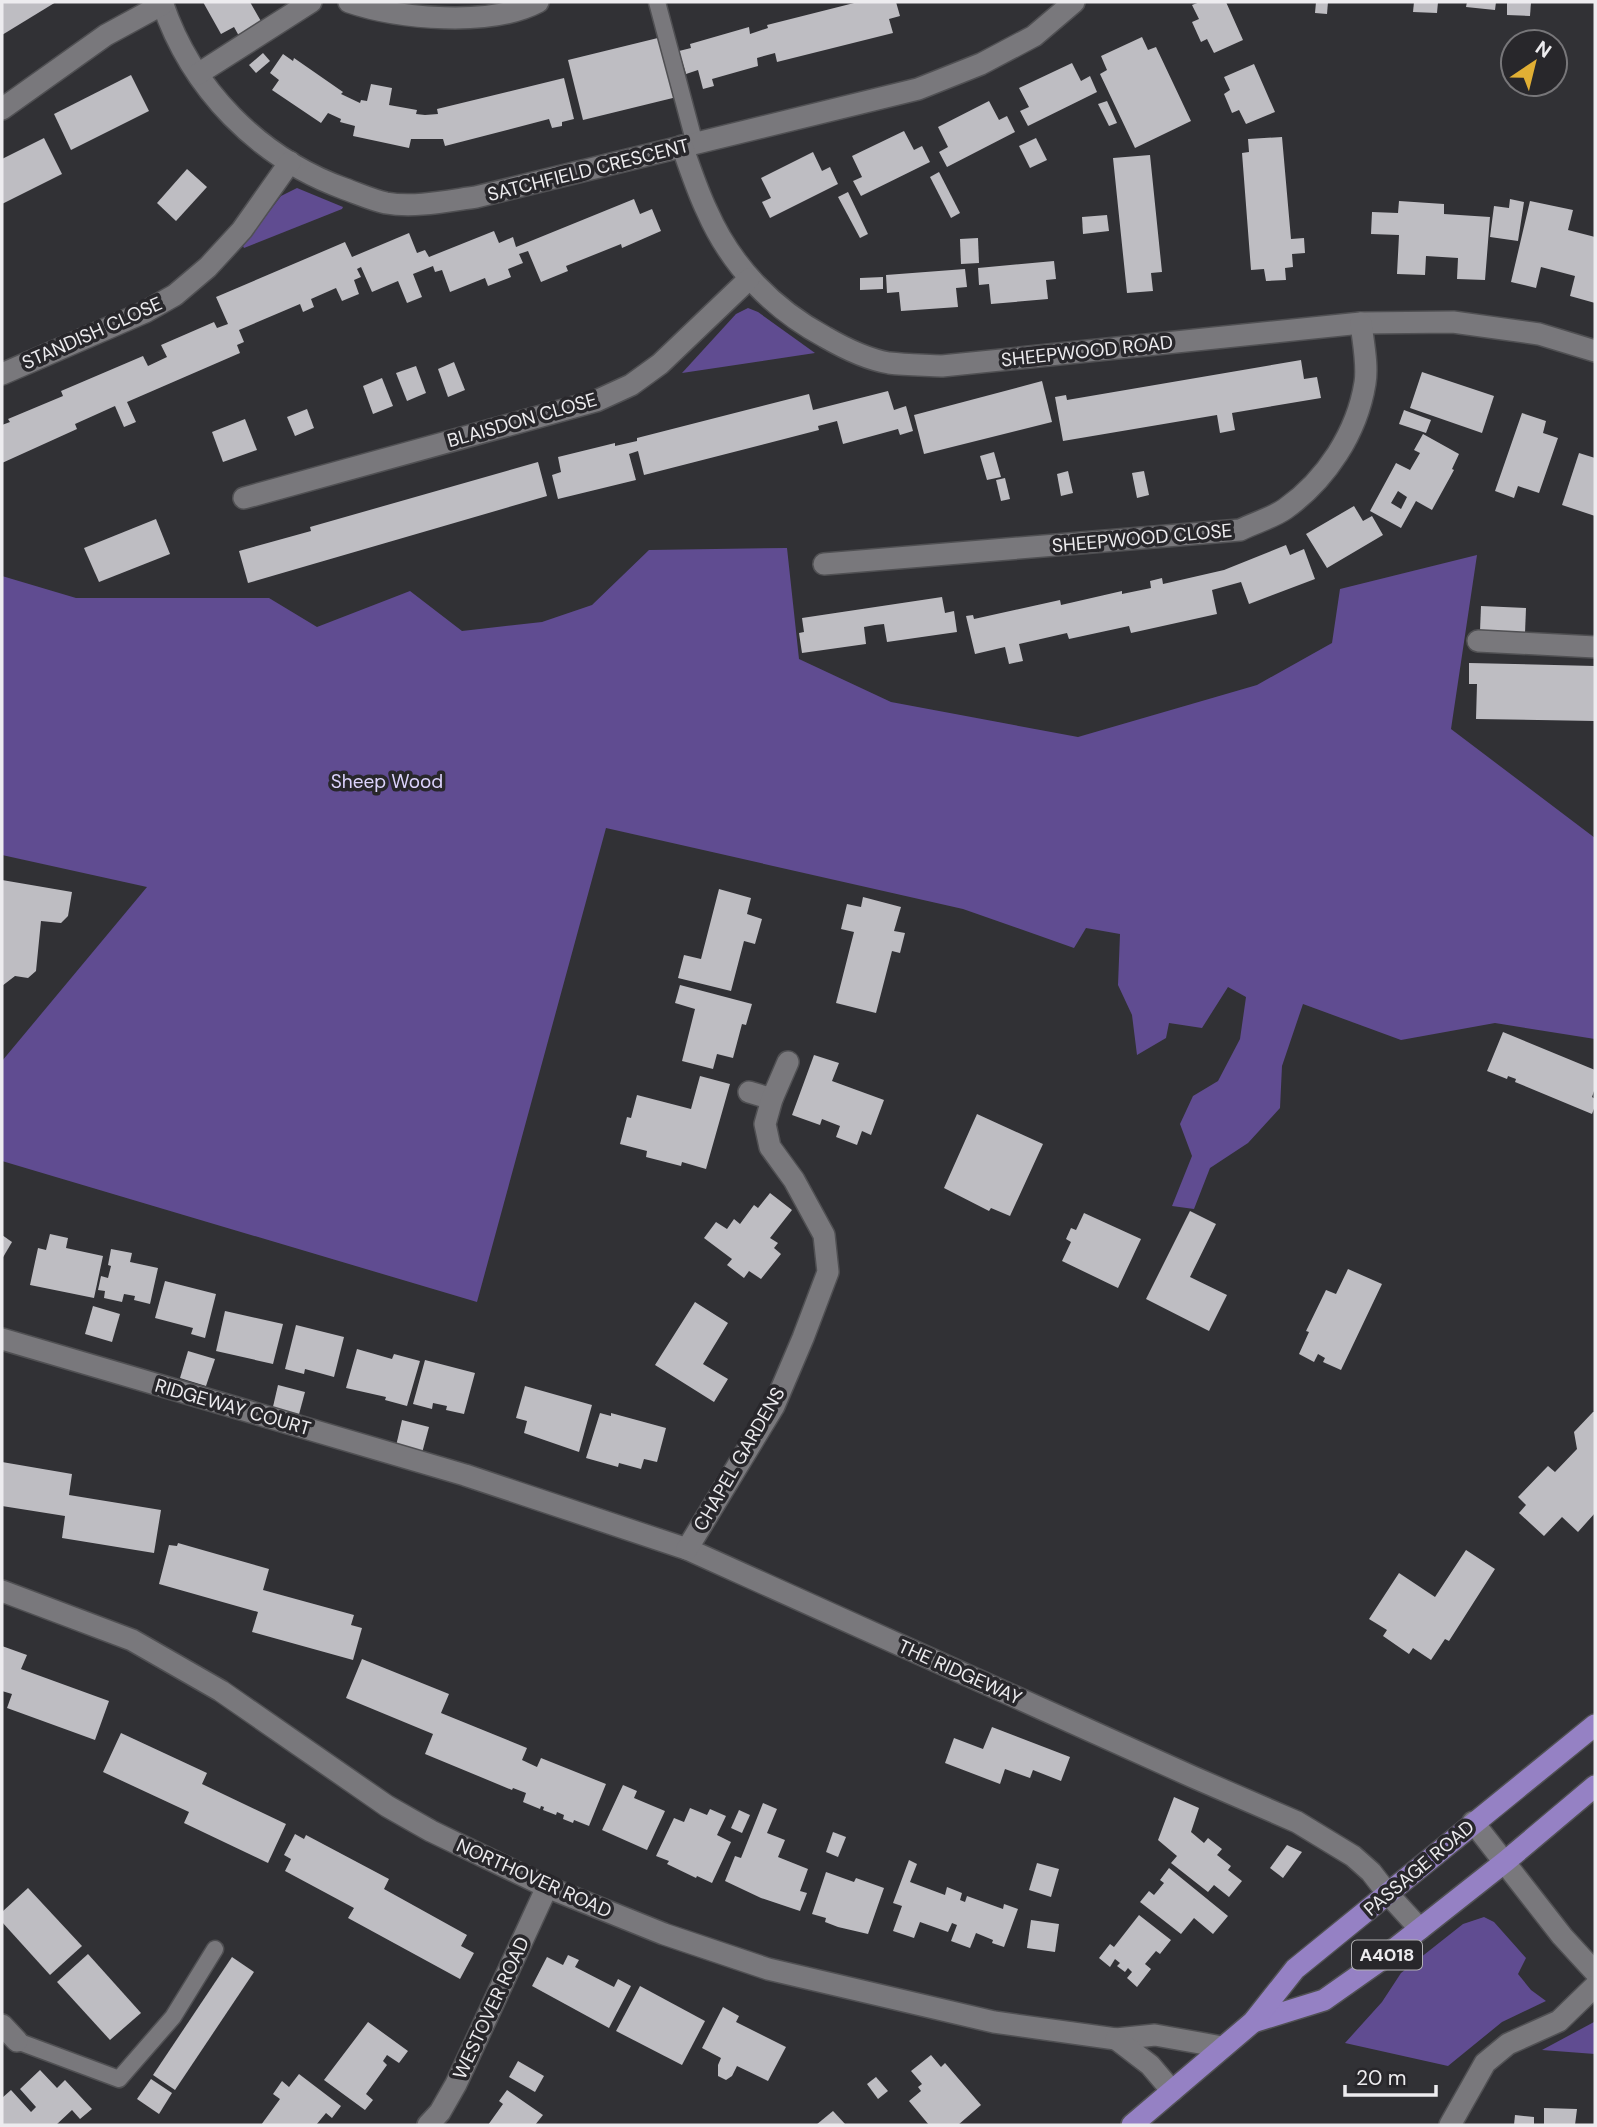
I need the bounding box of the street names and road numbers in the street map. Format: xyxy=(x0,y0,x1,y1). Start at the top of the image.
street label: SATCHFIELD CRESCENT xyxy=(485,133,692,207)
street label: STANDISH CLOSE xyxy=(18,291,166,375)
street label: SHEEPWOOD ROAD xyxy=(1000,330,1174,372)
street label: BLAISDON CLOSE xyxy=(444,387,600,453)
street label: SHEEPWOOD CLOSE xyxy=(1051,518,1233,558)
street label: RIDGEWAY COURT xyxy=(152,1373,314,1441)
street label: CHAPEL GARDENS xyxy=(688,1382,790,1536)
street label: THE RIDGEWAY xyxy=(894,1634,1026,1710)
street label: PASSAGE ROAD xyxy=(1359,1814,1479,1922)
street label: NORTHOVER ROAD xyxy=(452,1833,616,1923)
street label: WESTOVER ROAD xyxy=(447,1933,535,2083)
road number: A4018 xyxy=(1352,1940,1422,1969)

